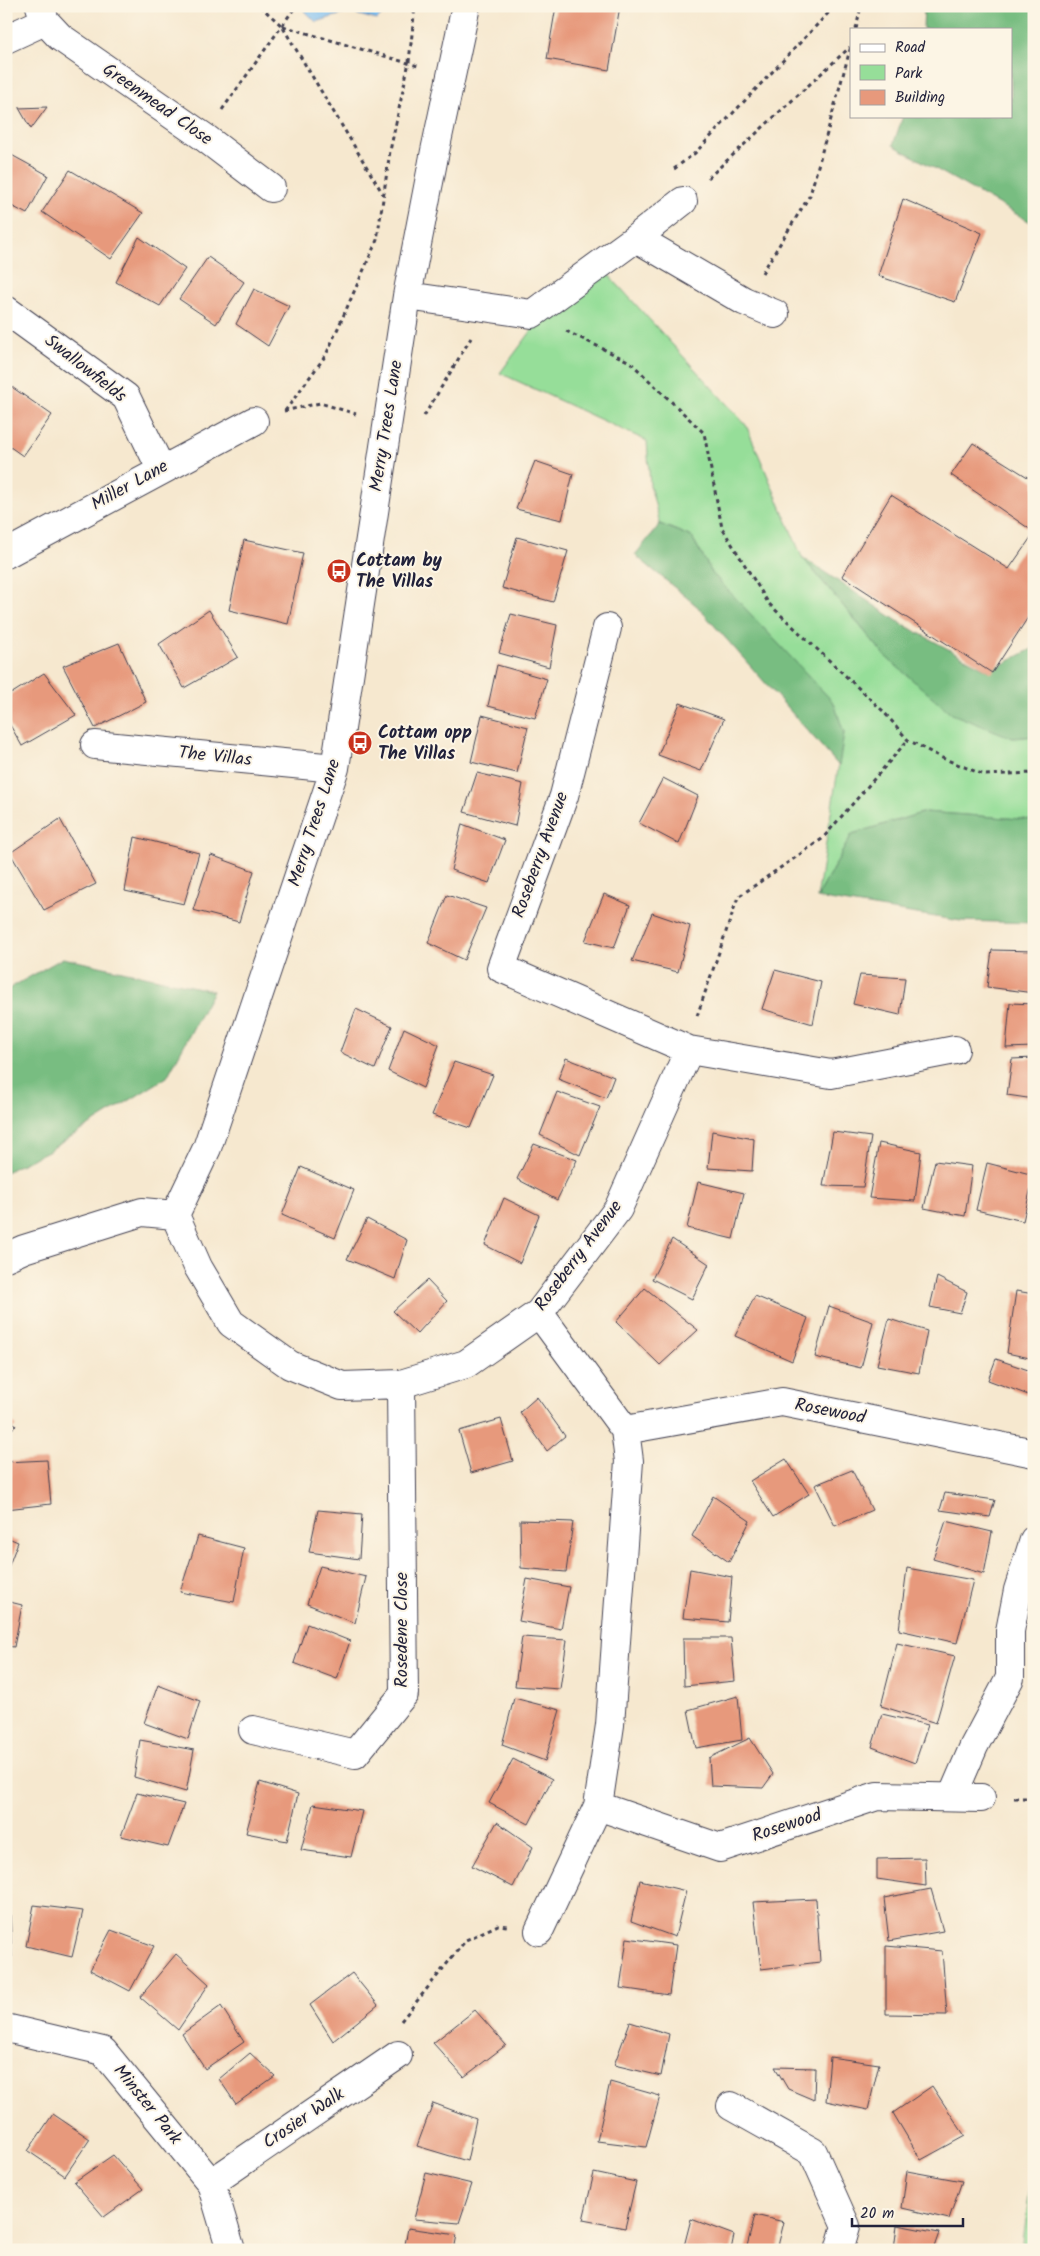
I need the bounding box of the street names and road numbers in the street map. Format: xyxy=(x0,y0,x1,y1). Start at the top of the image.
street label: Greenmead Close xyxy=(96,56,218,154)
street label: Swallowfields xyxy=(38,327,133,411)
street label: Merry Trees Lane xyxy=(362,358,412,494)
street label: Miller Lane xyxy=(86,453,174,519)
street label: The Villas xyxy=(177,739,253,775)
street label: Merry Trees Lane xyxy=(281,756,349,890)
street label: Roseberry Avenue xyxy=(505,788,577,922)
street label: Roseberry Avenue xyxy=(528,1194,630,1318)
street label: Rosewood xyxy=(792,1391,869,1433)
street label: Rosedene Close xyxy=(388,1572,417,1688)
street label: Rosewood xyxy=(748,1801,827,1851)
street label: Minster Park xyxy=(105,2058,189,2152)
street label: Crosier Walk xyxy=(257,2081,351,2157)

